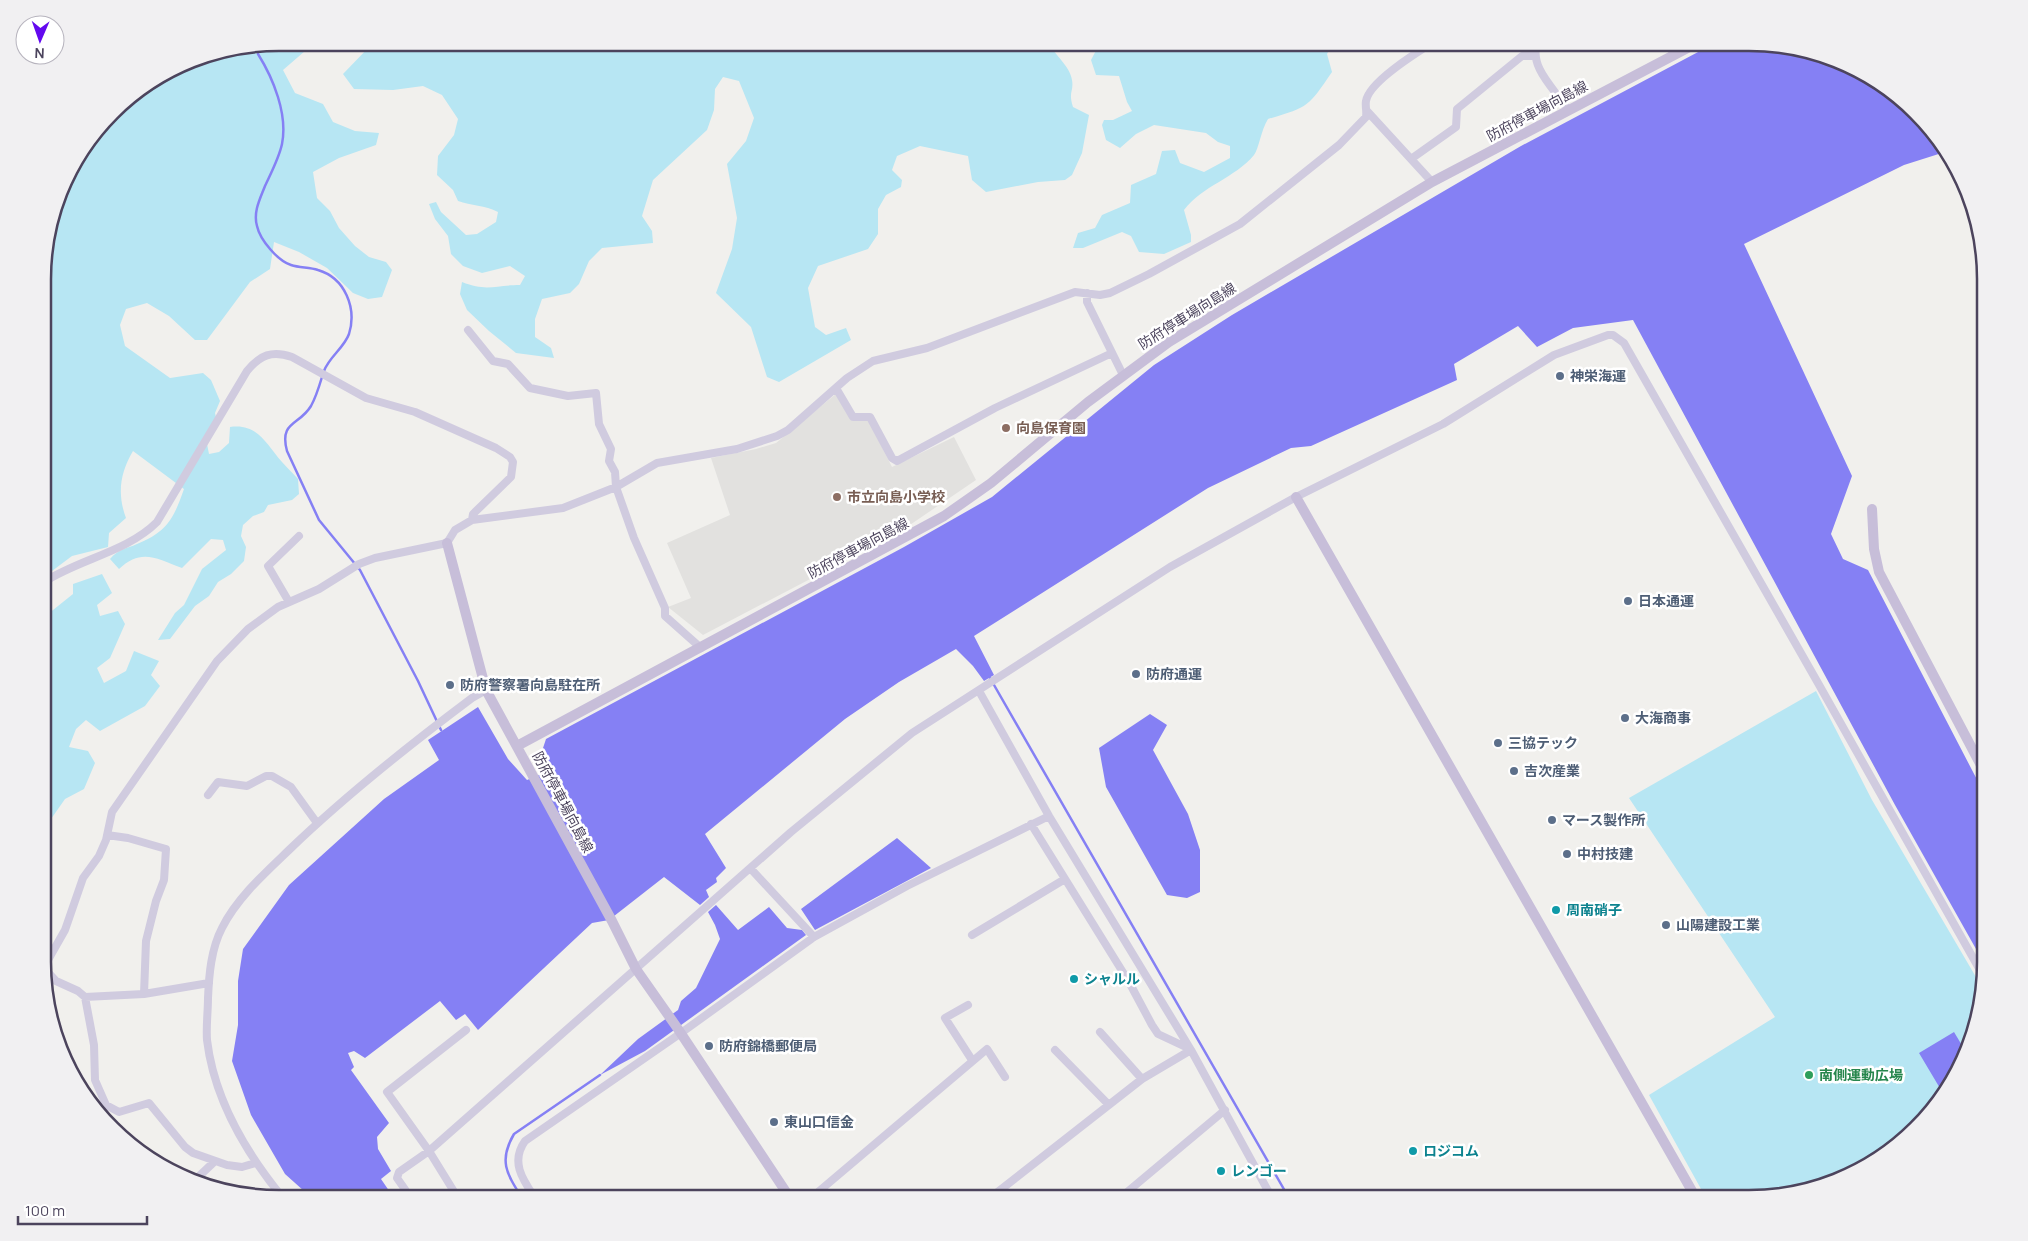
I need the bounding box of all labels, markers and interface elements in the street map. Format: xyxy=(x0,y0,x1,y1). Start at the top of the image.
north arrow xyxy=(15,15,65,65)
text: N xyxy=(34,44,45,63)
street label: 防府停車場向島線 xyxy=(1483,76,1591,145)
street label: 防府停車場向島線 xyxy=(1134,278,1239,353)
place label: 神栄海運 xyxy=(1570,366,1626,385)
marker: 神栄海運 xyxy=(1554,370,1566,382)
place label: 向島保育園 xyxy=(1016,418,1086,437)
marker: 向島保育園 xyxy=(1000,422,1012,434)
place label: 市立向島小学校 xyxy=(847,487,945,506)
marker: 市立向島小学校 xyxy=(831,491,843,503)
street label: 防府停車場向島線 xyxy=(804,513,912,582)
place label: 日本通運 xyxy=(1638,591,1694,610)
marker: 日本通運 xyxy=(1622,595,1634,607)
place label: 防府通運 xyxy=(1146,664,1202,683)
marker: 防府通運 xyxy=(1130,668,1142,680)
place label: 防府警察署向島駐在所 xyxy=(460,675,600,694)
marker: 防府警察署向島駐在所 xyxy=(444,679,456,691)
place label: 大海商事 xyxy=(1635,708,1691,727)
marker: 大海商事 xyxy=(1619,712,1631,724)
place label: 三協テック xyxy=(1508,733,1578,752)
marker: 三協テック xyxy=(1492,737,1504,749)
street label: 防府停車場向島線 xyxy=(529,748,598,856)
place label: 吉次産業 xyxy=(1524,761,1580,780)
marker: 吉次産業 xyxy=(1508,765,1520,777)
place label: マース製作所 xyxy=(1562,810,1645,829)
marker: マース製作所 xyxy=(1546,814,1558,826)
place label: 中村技建 xyxy=(1577,844,1633,863)
marker: 中村技建 xyxy=(1561,848,1573,860)
place label: 周南硝子 xyxy=(1566,900,1622,919)
marker: 周南硝子 xyxy=(1550,904,1562,916)
place label: 山陽建設工業 xyxy=(1676,915,1760,934)
marker: 山陽建設工業 xyxy=(1660,919,1672,931)
place label: シャルル xyxy=(1084,969,1140,988)
marker: シャルル xyxy=(1068,973,1080,985)
place label: 防府錦橋郵便局 xyxy=(719,1036,817,1055)
marker: 防府錦橋郵便局 xyxy=(703,1040,715,1052)
place label: 南側運動広場 xyxy=(1819,1065,1903,1084)
marker: 南側運動広場 xyxy=(1803,1069,1815,1081)
place label: 東山口信金 xyxy=(784,1112,854,1131)
marker: 東山口信金 xyxy=(768,1116,780,1128)
place label: ロジコム xyxy=(1423,1141,1479,1160)
marker: ロジコム xyxy=(1407,1145,1419,1157)
place label: レンゴー xyxy=(1231,1161,1287,1180)
marker: レンゴー xyxy=(1215,1165,1227,1177)
scale bar xyxy=(18,1194,146,1226)
text: 100 m xyxy=(25,1200,65,1221)

